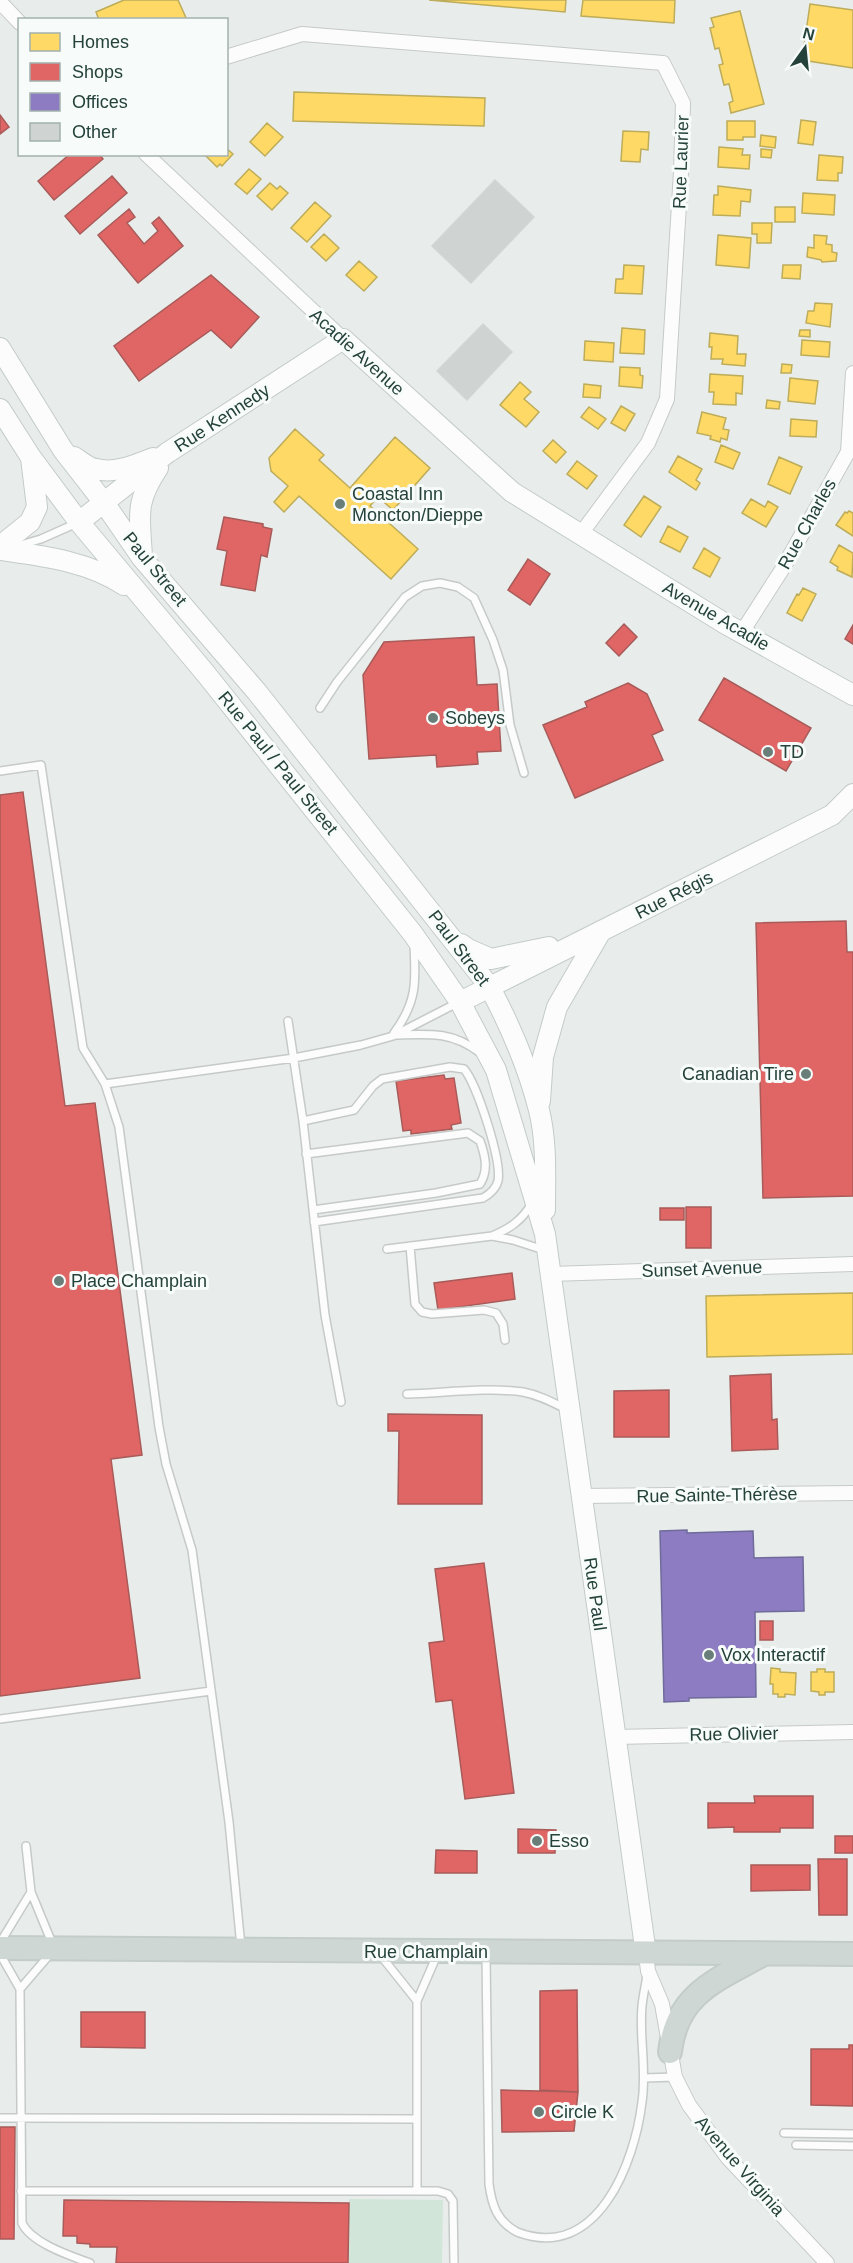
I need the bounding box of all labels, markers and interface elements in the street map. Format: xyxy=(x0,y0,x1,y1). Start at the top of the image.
legend xyxy=(18,18,228,156)
north arrow xyxy=(775,18,835,78)
text: N xyxy=(801,24,817,44)
text: Homes xyxy=(72,32,129,52)
text: Shops xyxy=(72,62,123,82)
text: Offices xyxy=(72,92,128,112)
street label: Rue Laurier xyxy=(669,115,693,209)
text: Other xyxy=(72,122,117,142)
street label: Acadie Avenue xyxy=(306,304,408,400)
street label: Rue Kennedy xyxy=(171,380,273,456)
street label: Rue Charles xyxy=(774,475,840,573)
place label: Coastal Inn Moncton/Dieppe xyxy=(352,484,483,525)
marker: Coastal Inn Moncton/Dieppe xyxy=(333,497,347,511)
street label: Paul Street xyxy=(119,528,191,610)
street label: Avenue Acadie xyxy=(659,577,773,655)
street label: Rue Paul / Paul Street xyxy=(214,687,342,839)
place label: Sobeys xyxy=(445,708,505,728)
marker: Sobeys xyxy=(426,711,440,725)
place label: TD xyxy=(780,742,804,762)
marker: TD xyxy=(761,745,775,759)
street label: Rue Régis xyxy=(632,867,716,923)
street label: Paul Street xyxy=(424,906,494,990)
place label: Canadian Tire xyxy=(682,1064,794,1084)
marker: Canadian Tire xyxy=(799,1067,813,1081)
street label: Sunset Avenue xyxy=(641,1257,763,1281)
place label: Place Champlain xyxy=(71,1271,207,1291)
marker: Place Champlain xyxy=(52,1274,66,1288)
street label: Rue Sainte-Thérèse xyxy=(636,1484,798,1506)
street label: Rue Paul xyxy=(580,1556,610,1632)
place label: Vox Interactif xyxy=(721,1645,826,1665)
marker: Vox Interactif xyxy=(702,1648,716,1662)
street label: Rue Olivier xyxy=(689,1723,779,1745)
place label: Esso xyxy=(549,1831,589,1851)
marker: Esso xyxy=(530,1834,544,1848)
street label: Rue Champlain xyxy=(364,1942,488,1962)
place label: Circle K xyxy=(551,2102,614,2122)
marker: Circle K xyxy=(532,2105,546,2119)
street label: Avenue Virginia xyxy=(691,2112,789,2221)

